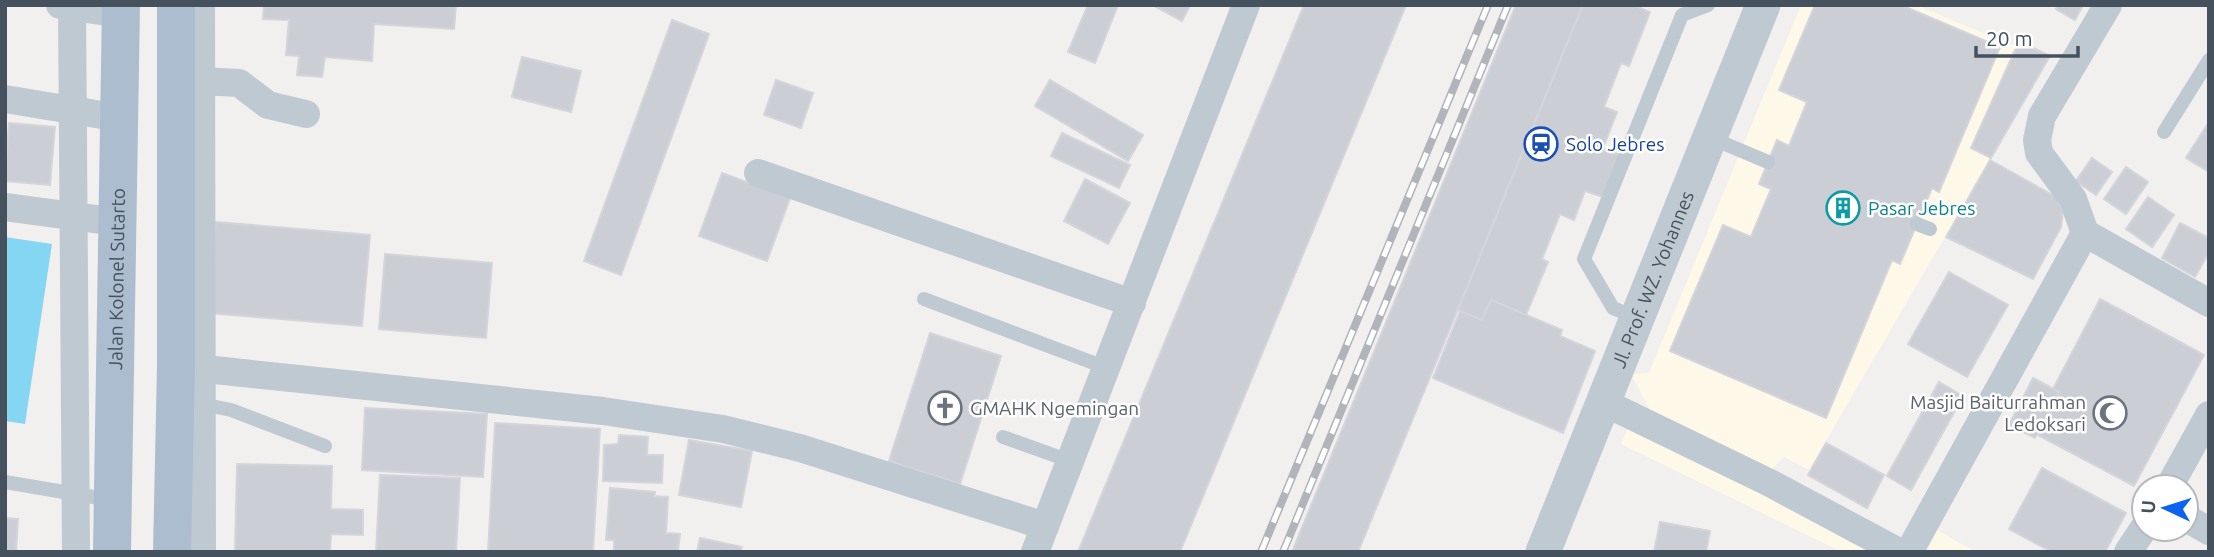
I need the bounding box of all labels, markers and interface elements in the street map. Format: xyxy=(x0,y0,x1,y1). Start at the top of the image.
scale bar xyxy=(1976,14,2078,58)
text: 20 m xyxy=(1986,26,2033,50)
station icon: Solo Jebres xyxy=(1522,125,1560,163)
place label: Solo Jebres xyxy=(1566,133,1664,155)
street label: Jalan Kolonel Sutarto xyxy=(104,188,129,370)
street label: Jl. Prof. WZ. Yohannes xyxy=(1607,188,1698,371)
building icon: Pasar Jebres xyxy=(1824,189,1862,227)
place label: Pasar Jebres xyxy=(1868,197,1975,219)
church icon: GMAHK Ngemingan xyxy=(926,389,964,427)
place label: Masjid Baiturrahman Ledoksari xyxy=(1910,391,2086,435)
mosque icon: Masjid Baiturrahman Ledoksari xyxy=(2091,394,2129,432)
place label: GMAHK Ngemingan xyxy=(970,397,1139,419)
north arrow xyxy=(2130,473,2200,543)
text: U xyxy=(2137,499,2159,514)

